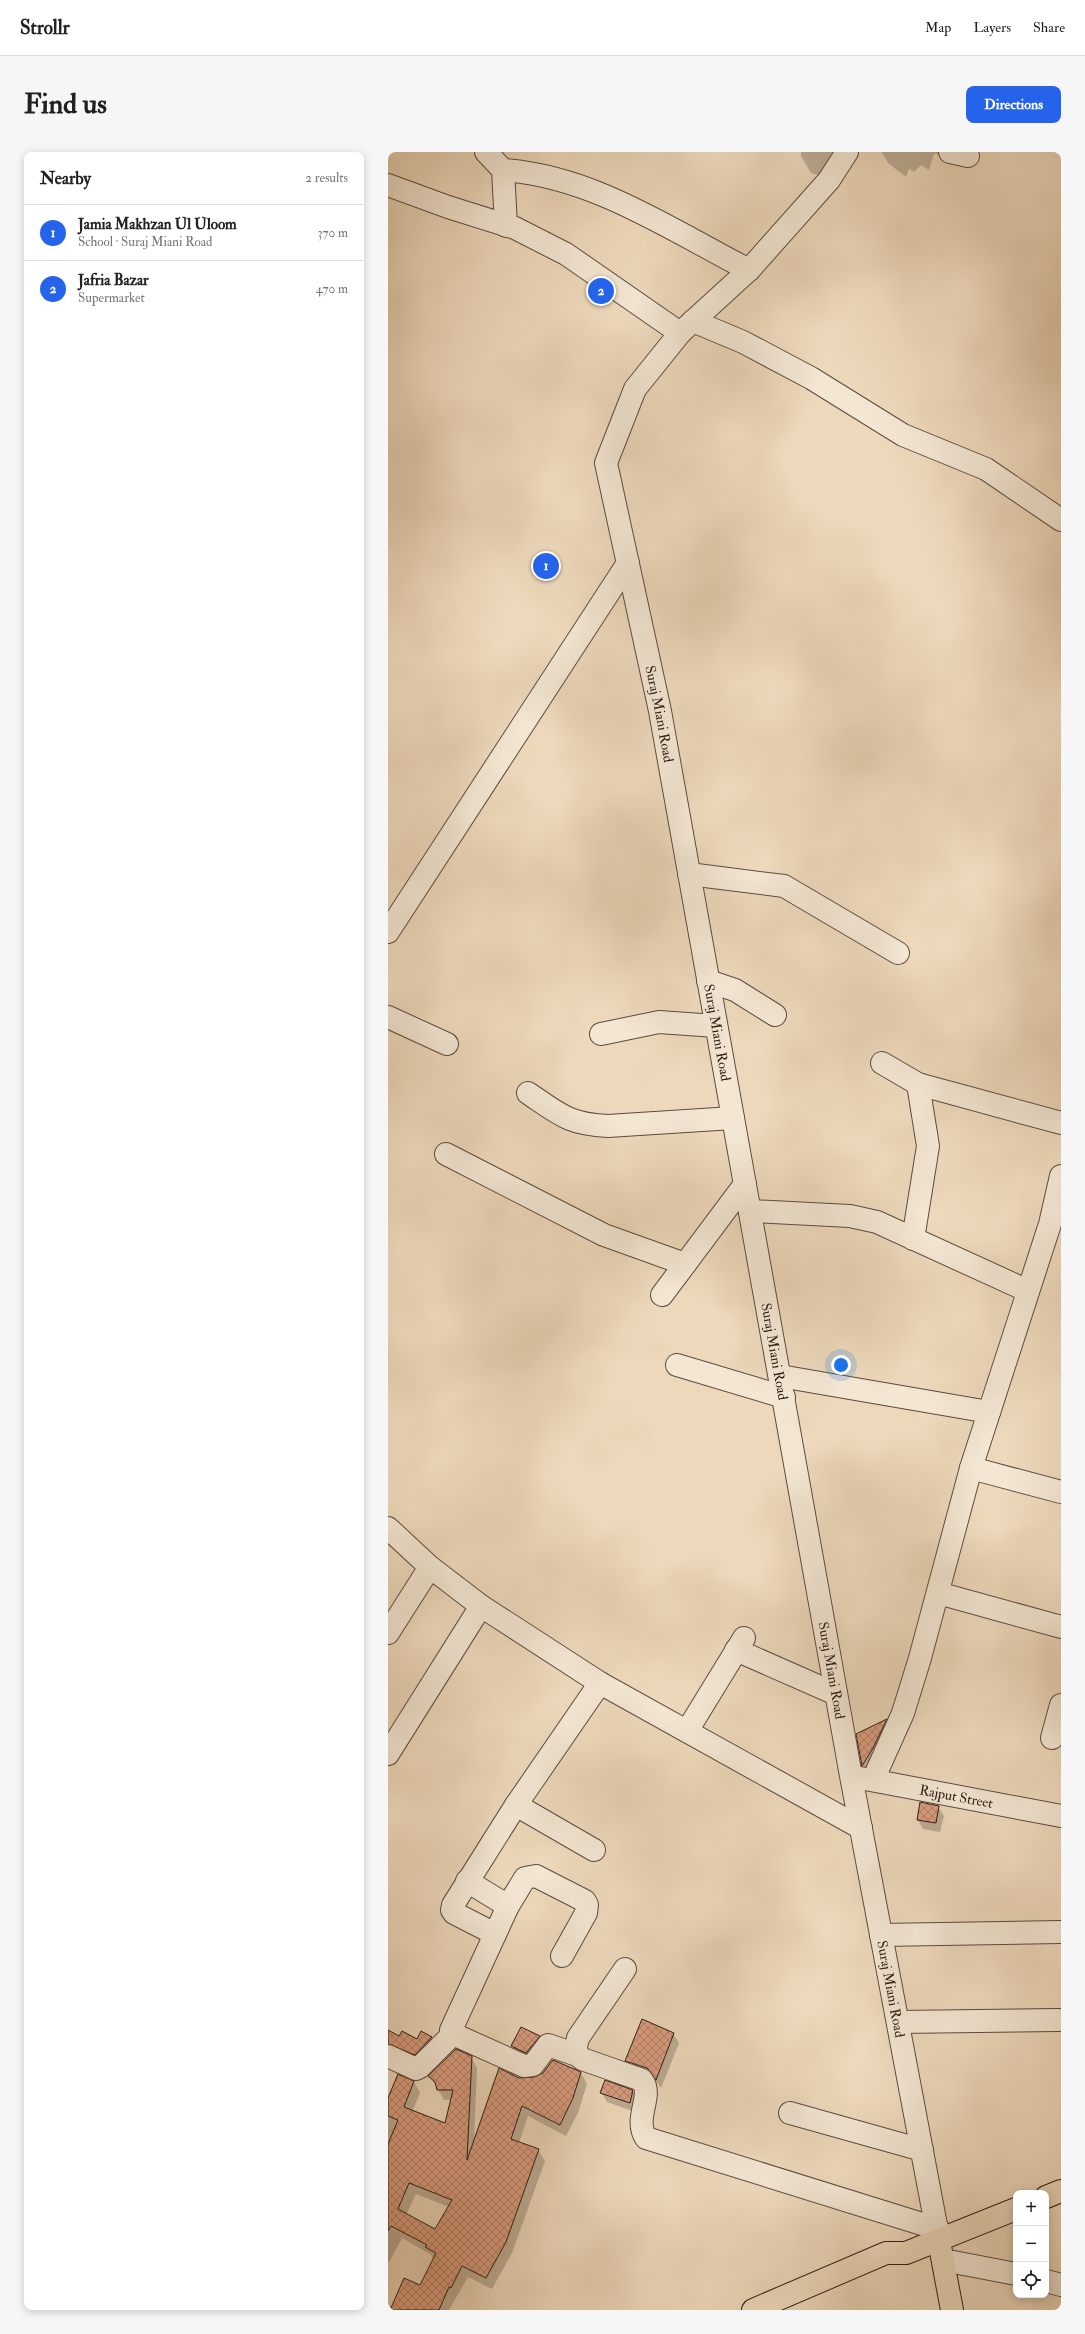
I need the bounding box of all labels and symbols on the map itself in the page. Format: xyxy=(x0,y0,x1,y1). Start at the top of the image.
pin: 2 xyxy=(588,276,614,306)
pin: 1 xyxy=(533,551,559,581)
street label: Suraj Miani Road xyxy=(641,664,677,764)
street label: Suraj Miani Road xyxy=(700,983,734,1083)
street label: Suraj Miani Road xyxy=(757,1302,791,1402)
your location xyxy=(831,1355,851,1375)
street label: Suraj Miani Road xyxy=(815,1621,849,1721)
street label: Rajput Street xyxy=(918,1781,995,1812)
street label: Suraj Miani Road xyxy=(873,1939,908,2039)

